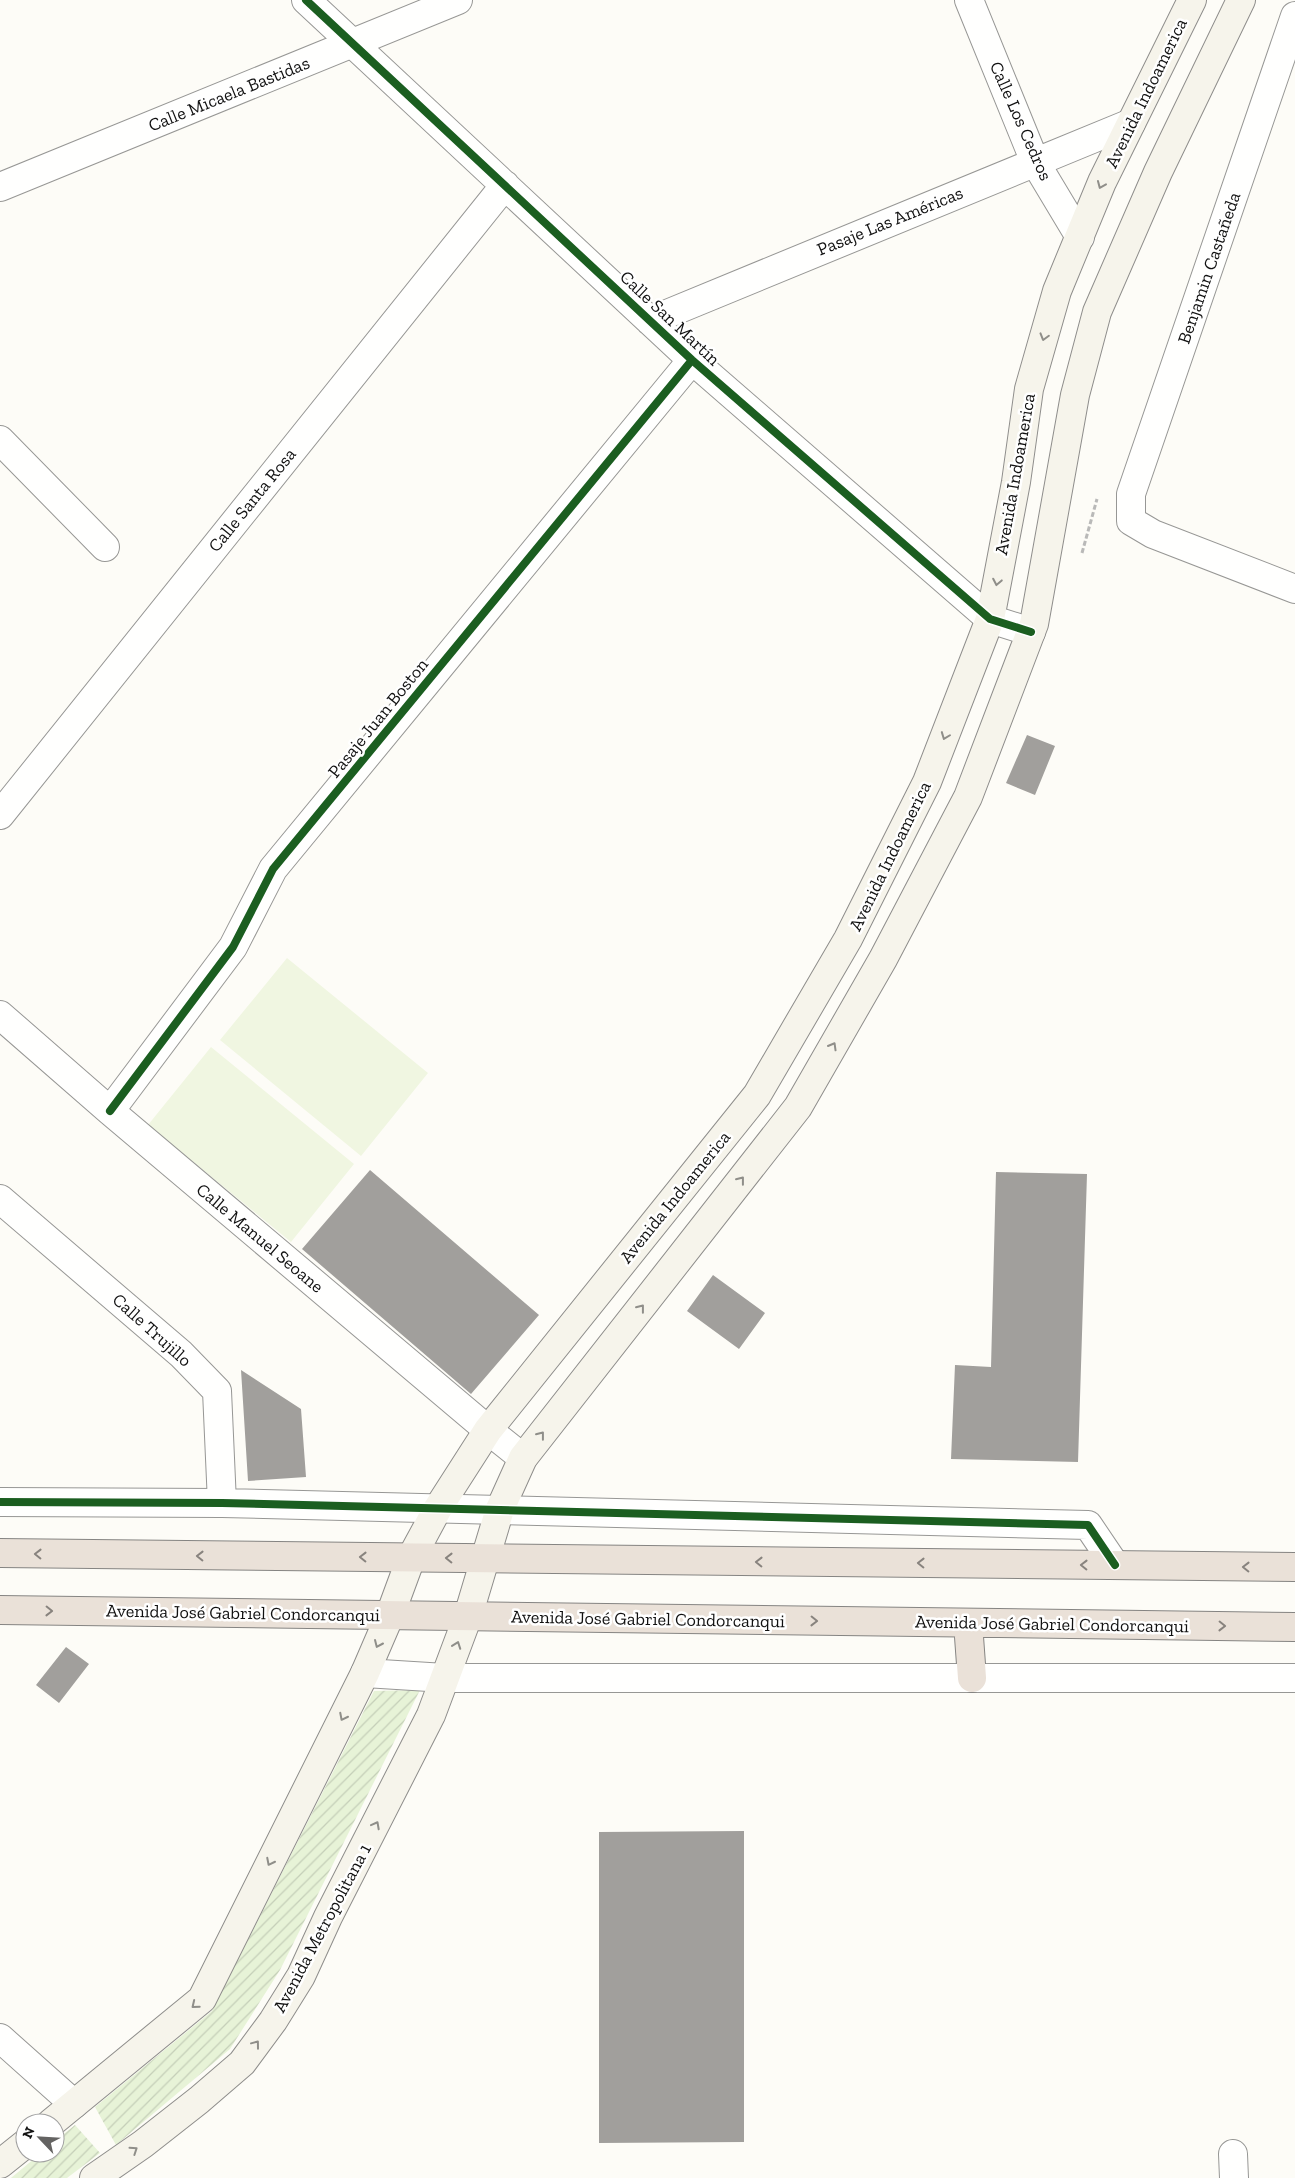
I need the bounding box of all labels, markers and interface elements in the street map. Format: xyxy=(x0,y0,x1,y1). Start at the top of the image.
street label: Avenida Indoamerica xyxy=(1100,14,1192,171)
street label: Calle Micaela Bastidas xyxy=(145,52,313,136)
street label: Calle Los Cedros xyxy=(985,58,1057,184)
one-way arrow xyxy=(1097,180,1108,189)
street label: Pasaje Las Américas xyxy=(814,182,966,260)
street label: Benjamin Castañeda xyxy=(1173,189,1245,347)
street label: Calle San Martín xyxy=(615,266,725,371)
one-way arrow xyxy=(1039,333,1049,341)
street label: Avenida Indoamerica xyxy=(990,391,1040,557)
street label: Calle Santa Rosa xyxy=(203,443,301,556)
one-way arrow xyxy=(992,578,1002,587)
street label: Pasaje Juan Boston xyxy=(323,653,433,782)
one-way arrow xyxy=(941,731,951,740)
street label: Avenida Indoamerica xyxy=(844,777,936,934)
one-way arrow xyxy=(827,1042,837,1051)
street label: Avenida Indoamerica xyxy=(615,1126,735,1268)
one-way arrow xyxy=(736,1177,744,1186)
street label: Calle Manuel Seoane xyxy=(192,1178,328,1298)
street label: Calle Trujillo xyxy=(108,1289,196,1371)
one-way arrow xyxy=(635,1304,644,1313)
one-way arrow xyxy=(535,1432,543,1441)
one-way arrow xyxy=(33,1549,41,1559)
one-way arrow xyxy=(196,1551,204,1561)
one-way arrow xyxy=(358,1552,366,1562)
one-way arrow xyxy=(445,1553,452,1563)
one-way arrow xyxy=(755,1557,762,1567)
one-way arrow xyxy=(917,1558,925,1568)
one-way arrow xyxy=(1080,1560,1088,1570)
one-way arrow xyxy=(1242,1562,1250,1572)
street label: Avenida José Gabriel Condorcanqui xyxy=(106,1600,380,1626)
one-way arrow xyxy=(45,1606,53,1616)
street label: Avenida José Gabriel Condorcanqui xyxy=(511,1606,785,1632)
street label: Avenida José Gabriel Condorcanqui xyxy=(915,1611,1189,1637)
one-way arrow xyxy=(810,1616,818,1626)
one-way arrow xyxy=(1218,1621,1226,1631)
one-way arrow xyxy=(373,1639,384,1648)
one-way arrow xyxy=(451,1642,461,1650)
one-way arrow xyxy=(339,1711,349,1720)
one-way arrow xyxy=(370,1822,380,1831)
street label: Avenida Metropolitana 1 xyxy=(268,1840,376,2016)
one-way arrow xyxy=(266,1857,276,1866)
one-way arrow xyxy=(191,1999,200,2008)
one-way arrow xyxy=(250,2041,258,2050)
north arrow xyxy=(15,2113,65,2163)
text: N xyxy=(19,2124,39,2141)
one-way arrow xyxy=(128,2147,137,2156)

